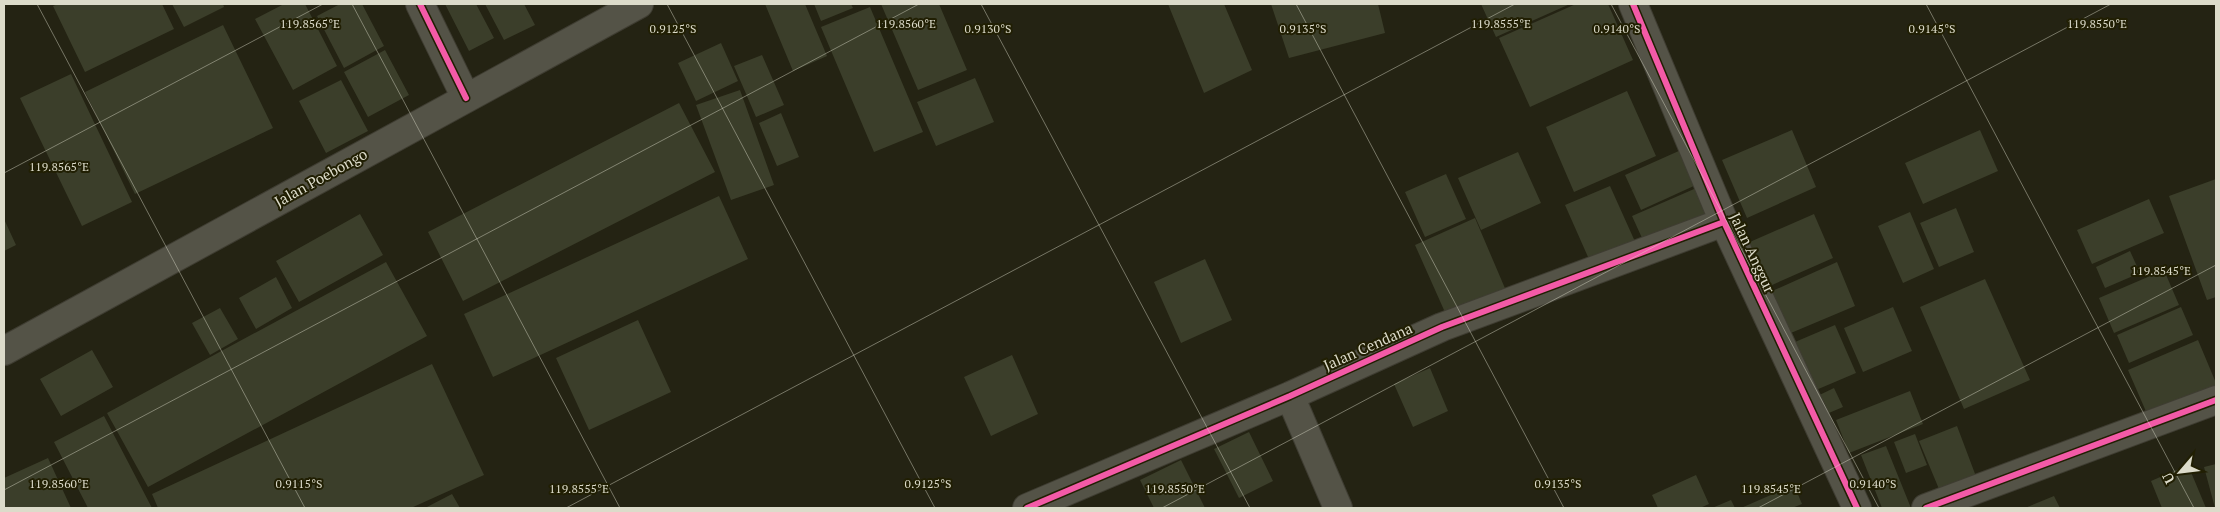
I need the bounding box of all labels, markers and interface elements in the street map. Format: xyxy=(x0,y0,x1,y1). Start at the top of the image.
text: 119.8565°E xyxy=(280,16,340,31)
text: 119.8560°E xyxy=(876,16,936,31)
text: 119.8555°E xyxy=(1471,16,1531,31)
text: 119.8550°E xyxy=(2067,16,2127,31)
text: 0.9125°S xyxy=(650,21,696,36)
text: 0.9130°S xyxy=(965,21,1011,36)
text: 0.9135°S xyxy=(1280,21,1326,36)
text: 0.9140°S xyxy=(1594,21,1640,36)
text: 0.9145°S xyxy=(1909,21,1955,36)
street label: Jalan Poebongo xyxy=(271,143,371,211)
text: 119.8565°E xyxy=(29,159,89,174)
street label: Jalan Anggur xyxy=(1726,209,1780,296)
text: 119.8545°E xyxy=(2131,263,2191,278)
street label: Jalan Cendana xyxy=(1320,317,1416,375)
north arrow xyxy=(2155,447,2205,497)
text: U xyxy=(2157,469,2179,487)
text: 119.8560°E xyxy=(29,476,89,491)
text: 0.9115°S xyxy=(276,476,322,491)
text: 0.9125°S xyxy=(905,476,951,491)
text: 0.9135°S xyxy=(1535,476,1581,491)
text: 0.9140°S xyxy=(1850,476,1896,491)
text: 119.8555°E xyxy=(549,481,609,496)
text: 119.8550°E xyxy=(1145,481,1205,496)
text: 119.8545°E xyxy=(1741,481,1801,496)

